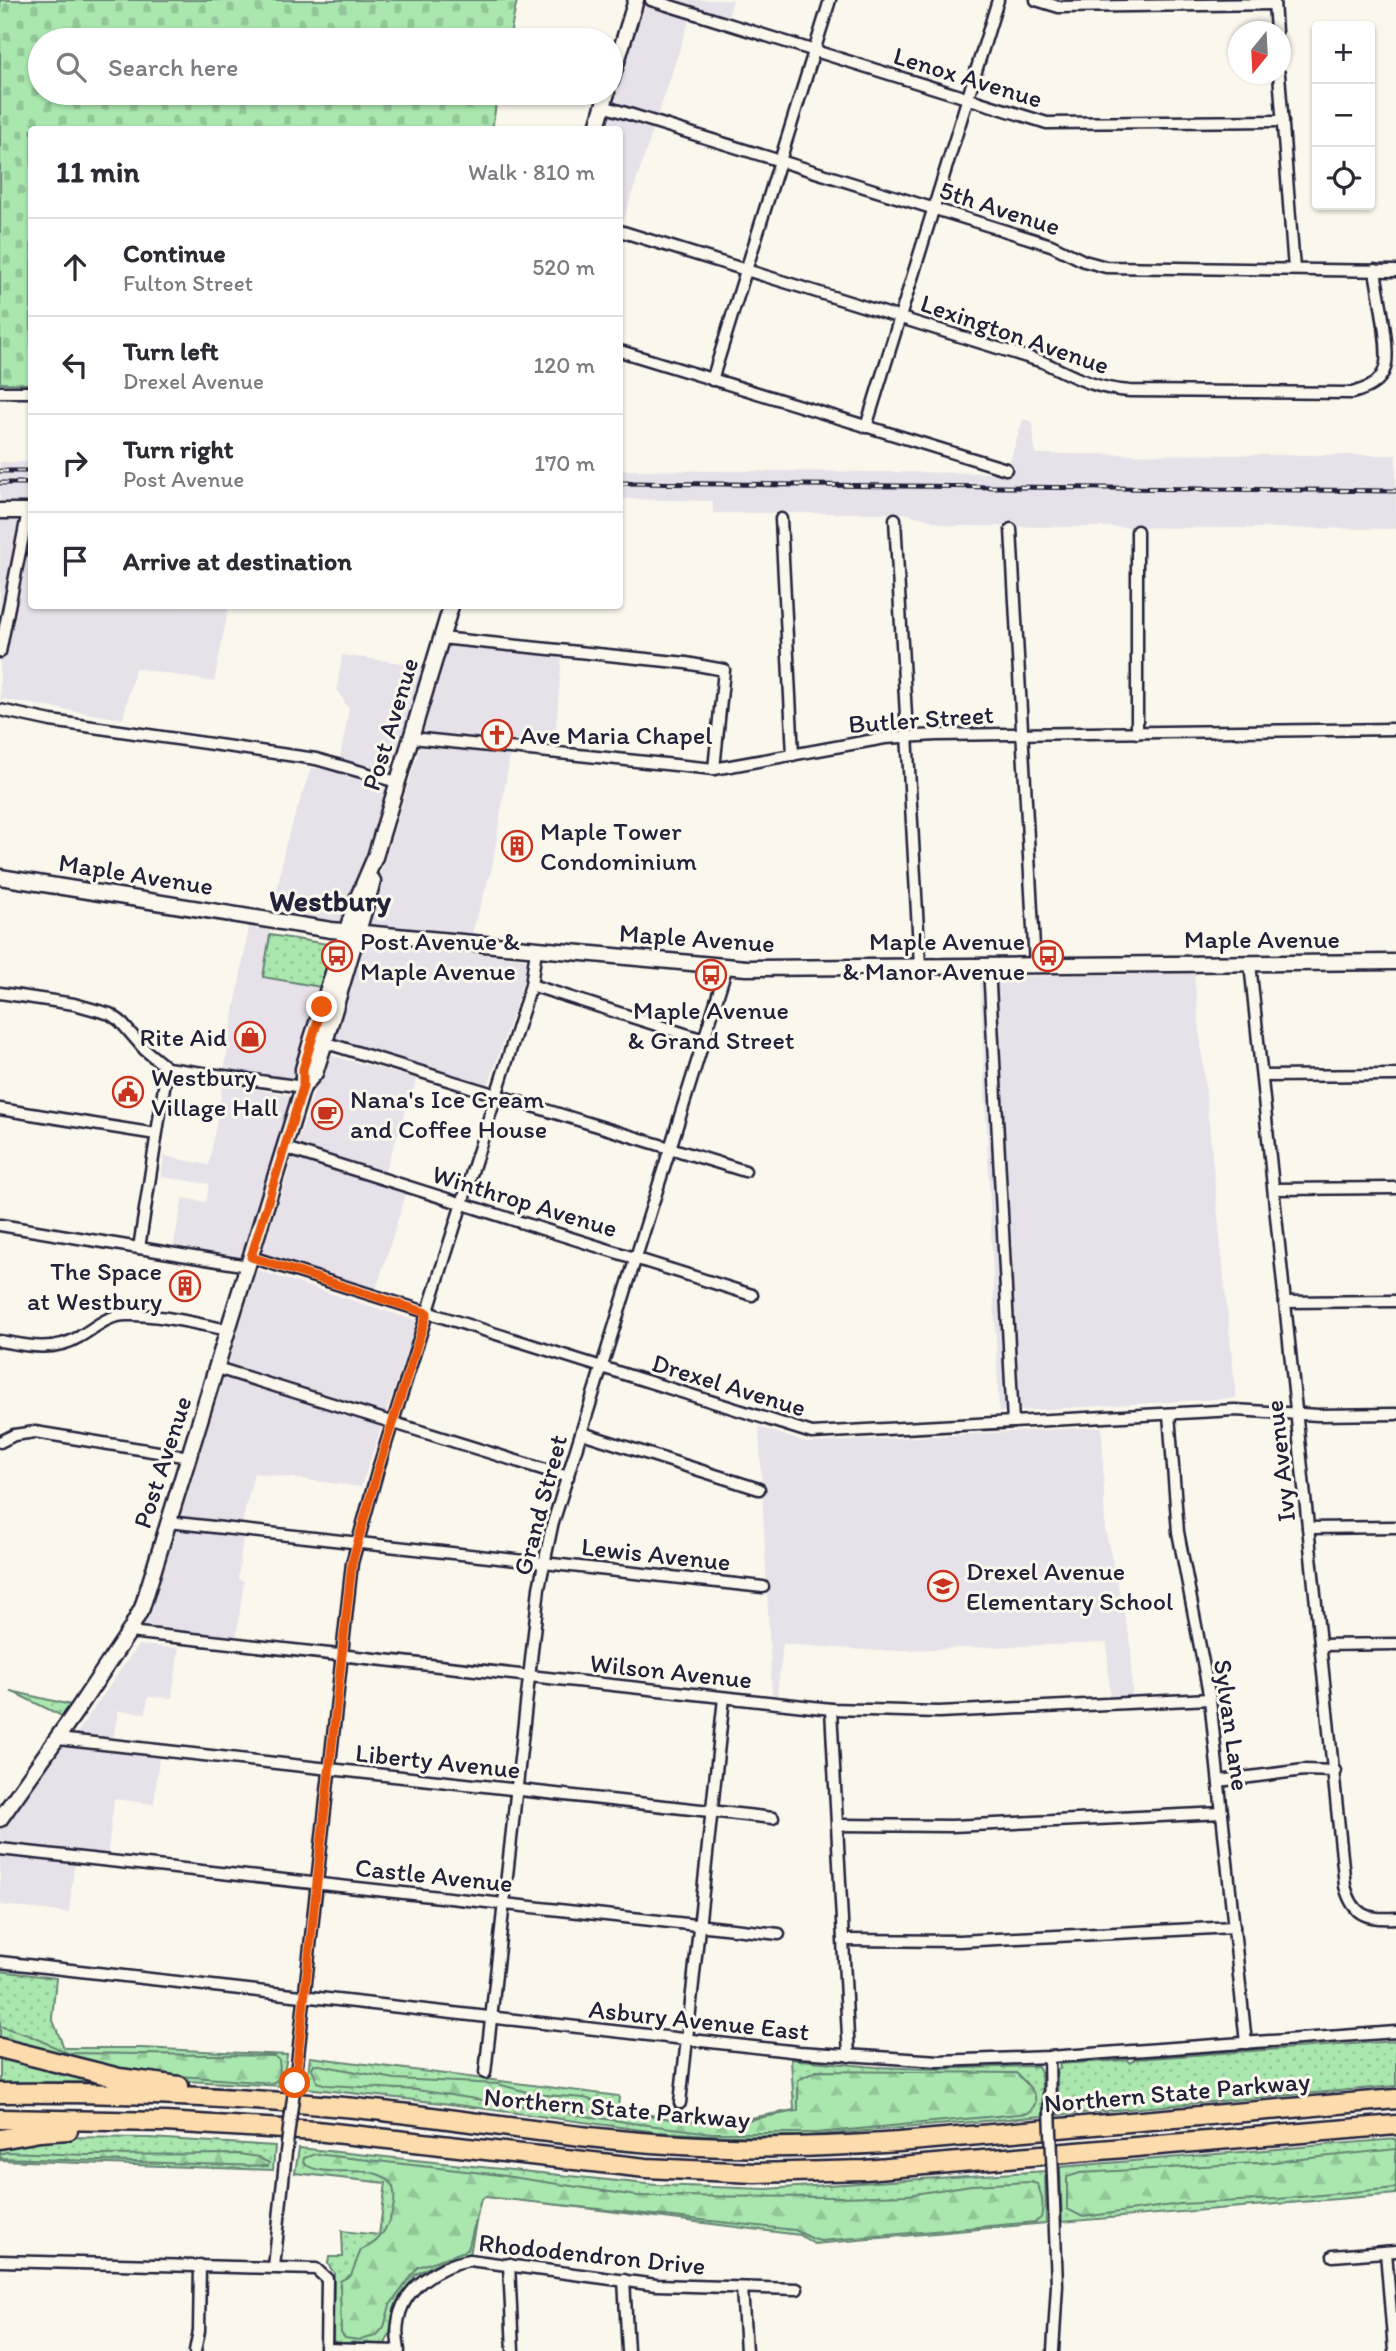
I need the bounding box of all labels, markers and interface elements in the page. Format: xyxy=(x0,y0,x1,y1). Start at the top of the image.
north arrow xyxy=(1228,21,1291,84)
map controls xyxy=(1312,21,1375,210)
button: + xyxy=(1312,21,1375,84)
search box xyxy=(28,28,623,105)
street label: Lenox Avenue xyxy=(890,39,1046,115)
icon: search xyxy=(52,48,90,86)
text: Search here xyxy=(108,51,238,83)
button: − xyxy=(1312,84,1375,147)
button: locate xyxy=(1312,147,1375,210)
text: 11 min xyxy=(56,153,140,190)
text: Walk · 810 m xyxy=(468,158,595,186)
street label: 5th Avenue xyxy=(936,173,1064,243)
text: Continue xyxy=(123,237,226,269)
icon: ahead xyxy=(56,248,94,286)
text: 520 m xyxy=(532,253,595,281)
text: Fulton Street xyxy=(123,269,253,297)
street label: Lexington Avenue xyxy=(916,287,1114,381)
text: Turn left xyxy=(123,335,219,367)
icon: left xyxy=(56,346,94,384)
text: 120 m xyxy=(534,351,595,379)
text: Drexel Avenue xyxy=(123,367,264,395)
text: Turn right xyxy=(123,433,234,465)
icon: right xyxy=(56,444,94,482)
text: 170 m xyxy=(534,449,595,477)
text: Post Avenue xyxy=(123,465,244,493)
icon: arrive xyxy=(56,542,94,580)
text: Arrive at destination xyxy=(123,545,352,577)
street label: Post Avenue xyxy=(355,654,425,794)
street label: Butler Street xyxy=(847,698,995,740)
church icon: Ave Maria Chapel xyxy=(480,718,514,752)
place label: Ave Maria Chapel xyxy=(520,719,713,751)
place label: Maple Tower Condominium xyxy=(540,815,697,877)
building icon: Maple Tower Condominium xyxy=(500,829,534,863)
street label: Maple Avenue xyxy=(56,846,216,902)
district label: Westbury xyxy=(269,882,392,919)
street label: Maple Avenue xyxy=(618,917,776,959)
street label: Maple Avenue xyxy=(1184,923,1340,955)
place label: Post Avenue & Maple Avenue xyxy=(360,925,520,987)
place label: Maple Avenue & Manor Avenue xyxy=(842,925,1025,987)
bus stop icon: Post Avenue & Maple Avenue xyxy=(320,939,354,973)
bus stop icon: Maple Avenue & Manor Avenue xyxy=(1031,939,1065,973)
bus stop icon: Maple Avenue & Grand Street xyxy=(694,958,728,992)
route end xyxy=(306,991,337,1022)
place label: Maple Avenue & Grand Street xyxy=(627,994,795,1056)
shop icon: Rite Aid xyxy=(233,1020,267,1054)
place label: Rite Aid xyxy=(140,1021,227,1053)
place label: Westbury Village Hall xyxy=(151,1061,278,1123)
public building icon: Westbury Village Hall xyxy=(111,1075,145,1109)
place label: Nana's Ice Cream and Coffee House xyxy=(350,1083,547,1145)
cafe icon: Nana's Ice Cream and Coffee House xyxy=(310,1097,344,1131)
street label: Winthrop Avenue xyxy=(429,1158,621,1244)
place label: The Space at Westbury xyxy=(27,1255,162,1317)
building icon: The Space at Westbury xyxy=(168,1269,202,1303)
street label: Drexel Avenue xyxy=(648,1346,810,1424)
street label: Post Avenue xyxy=(126,1392,198,1532)
street label: Ivy Avenue xyxy=(1258,1399,1302,1523)
street label: Grand Street xyxy=(506,1431,574,1579)
street label: Lewis Avenue xyxy=(580,1530,732,1578)
place label: Drexel Avenue Elementary School xyxy=(966,1555,1173,1617)
school or university icon: Drexel Avenue Elementary School xyxy=(926,1569,960,1603)
street label: Wilson Avenue xyxy=(588,1647,754,1695)
street label: Sylvan Lane xyxy=(1207,1657,1257,1793)
street label: Liberty Avenue xyxy=(354,1736,522,1786)
street label: Castle Avenue xyxy=(353,1851,515,1899)
street label: Asbury Avenue East xyxy=(587,1993,811,2048)
street label: Northern State Parkway xyxy=(1042,2064,1312,2120)
route start xyxy=(279,2067,310,2098)
street label: Northern State Parkway xyxy=(482,2080,752,2136)
street label: Rhododendron Drive xyxy=(477,2226,707,2282)

